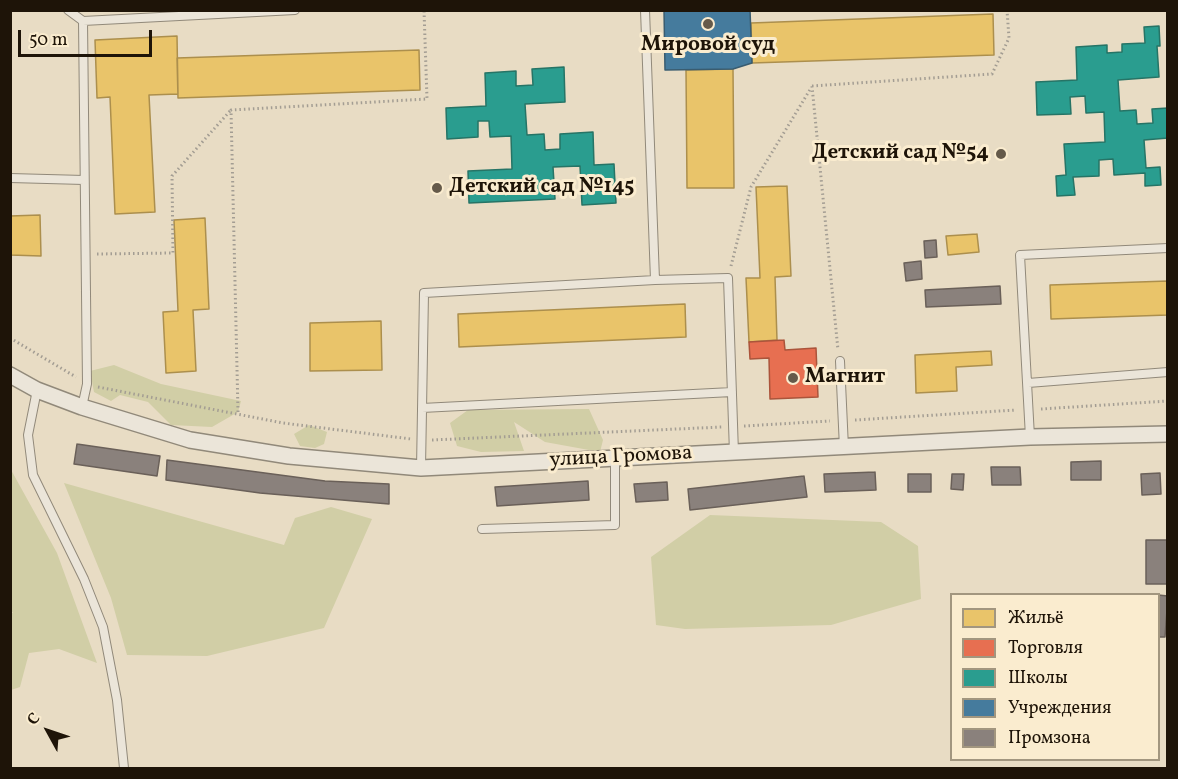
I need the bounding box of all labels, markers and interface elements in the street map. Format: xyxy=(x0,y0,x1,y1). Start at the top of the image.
marker: Мировой суд xyxy=(701,17,715,31)
scale bar xyxy=(21,18,154,56)
text: 50 m xyxy=(29,28,68,53)
place label: Мировой суд xyxy=(641,33,775,59)
place label: Детский сад №54 xyxy=(812,141,989,167)
marker: Детский сад №54 xyxy=(994,147,1008,161)
place label: Детский сад №145 xyxy=(449,175,634,201)
marker: Детский сад №145 xyxy=(430,181,444,195)
place label: Магнит xyxy=(805,365,885,391)
marker: Магнит xyxy=(786,371,800,385)
street label: улица Громова xyxy=(549,442,693,474)
legend xyxy=(950,593,1160,761)
text: Жильё xyxy=(1008,606,1064,631)
text: Торговля xyxy=(1008,636,1083,661)
text: Школы xyxy=(1008,666,1068,691)
text: Учреждения xyxy=(1008,696,1111,721)
north arrow xyxy=(18,701,78,761)
text: С xyxy=(22,708,46,730)
text: Промзона xyxy=(1008,726,1091,751)

